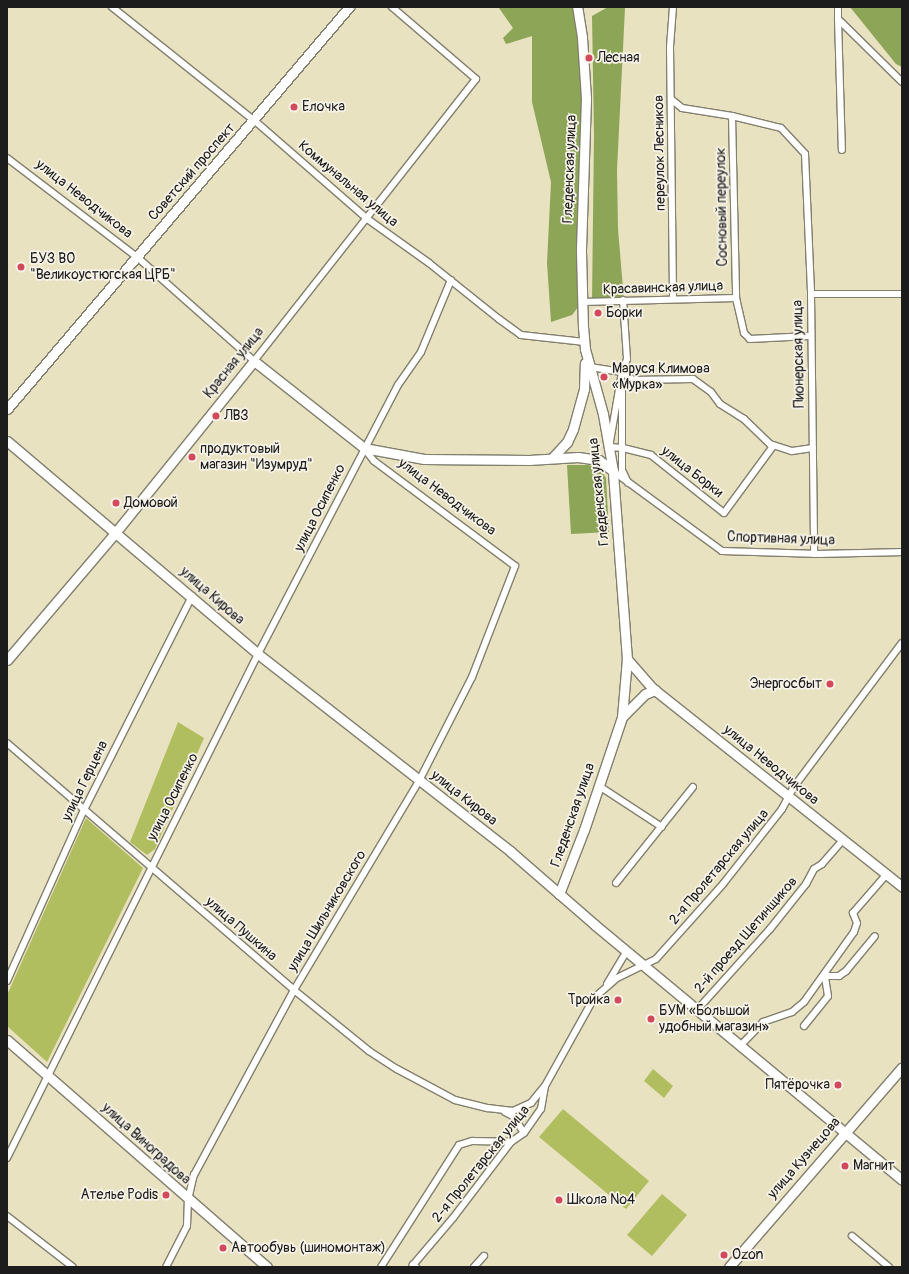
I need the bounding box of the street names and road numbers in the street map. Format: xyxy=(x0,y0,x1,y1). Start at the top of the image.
street label: переулок Лесников xyxy=(651,95,669,211)
street label: Гледенская улица xyxy=(560,114,580,224)
street label: Советский проспект xyxy=(145,120,239,224)
street label: Коммунальная улица xyxy=(295,137,401,231)
street label: Сосновый переулок xyxy=(713,147,731,267)
street label: улица Неводчикова xyxy=(32,156,136,242)
street label: Красавинская улица xyxy=(603,278,723,298)
street label: Пионерская улица xyxy=(790,300,808,408)
street label: Красная улица xyxy=(200,324,268,402)
street label: Гледенская улица xyxy=(585,437,613,547)
street label: улица Борки xyxy=(658,443,726,501)
street label: улица Неводчикова xyxy=(395,455,499,539)
street label: улица Осипенко xyxy=(291,461,349,555)
street label: Спортивная улица xyxy=(727,529,835,549)
street label: улица Кирова xyxy=(176,564,248,628)
street label: улица Неводчикова xyxy=(720,721,822,809)
street label: улица Герцена xyxy=(58,738,112,824)
street label: улица Осипенко xyxy=(144,750,202,844)
street label: Гледенская улица xyxy=(547,761,599,869)
street label: улица Кирова xyxy=(427,767,501,829)
street label: 2-я Пролетарская улица xyxy=(666,806,772,928)
street label: улица Шильниковского xyxy=(284,847,370,975)
street label: 2-й проезд Щетинщиков xyxy=(691,873,801,997)
street label: улица Пушкина xyxy=(202,893,280,965)
street label: улица Виноградова xyxy=(98,1100,194,1188)
street label: 2-я Пролетарская улица xyxy=(429,1102,533,1226)
street label: улица Кузнецова xyxy=(764,1114,844,1202)

